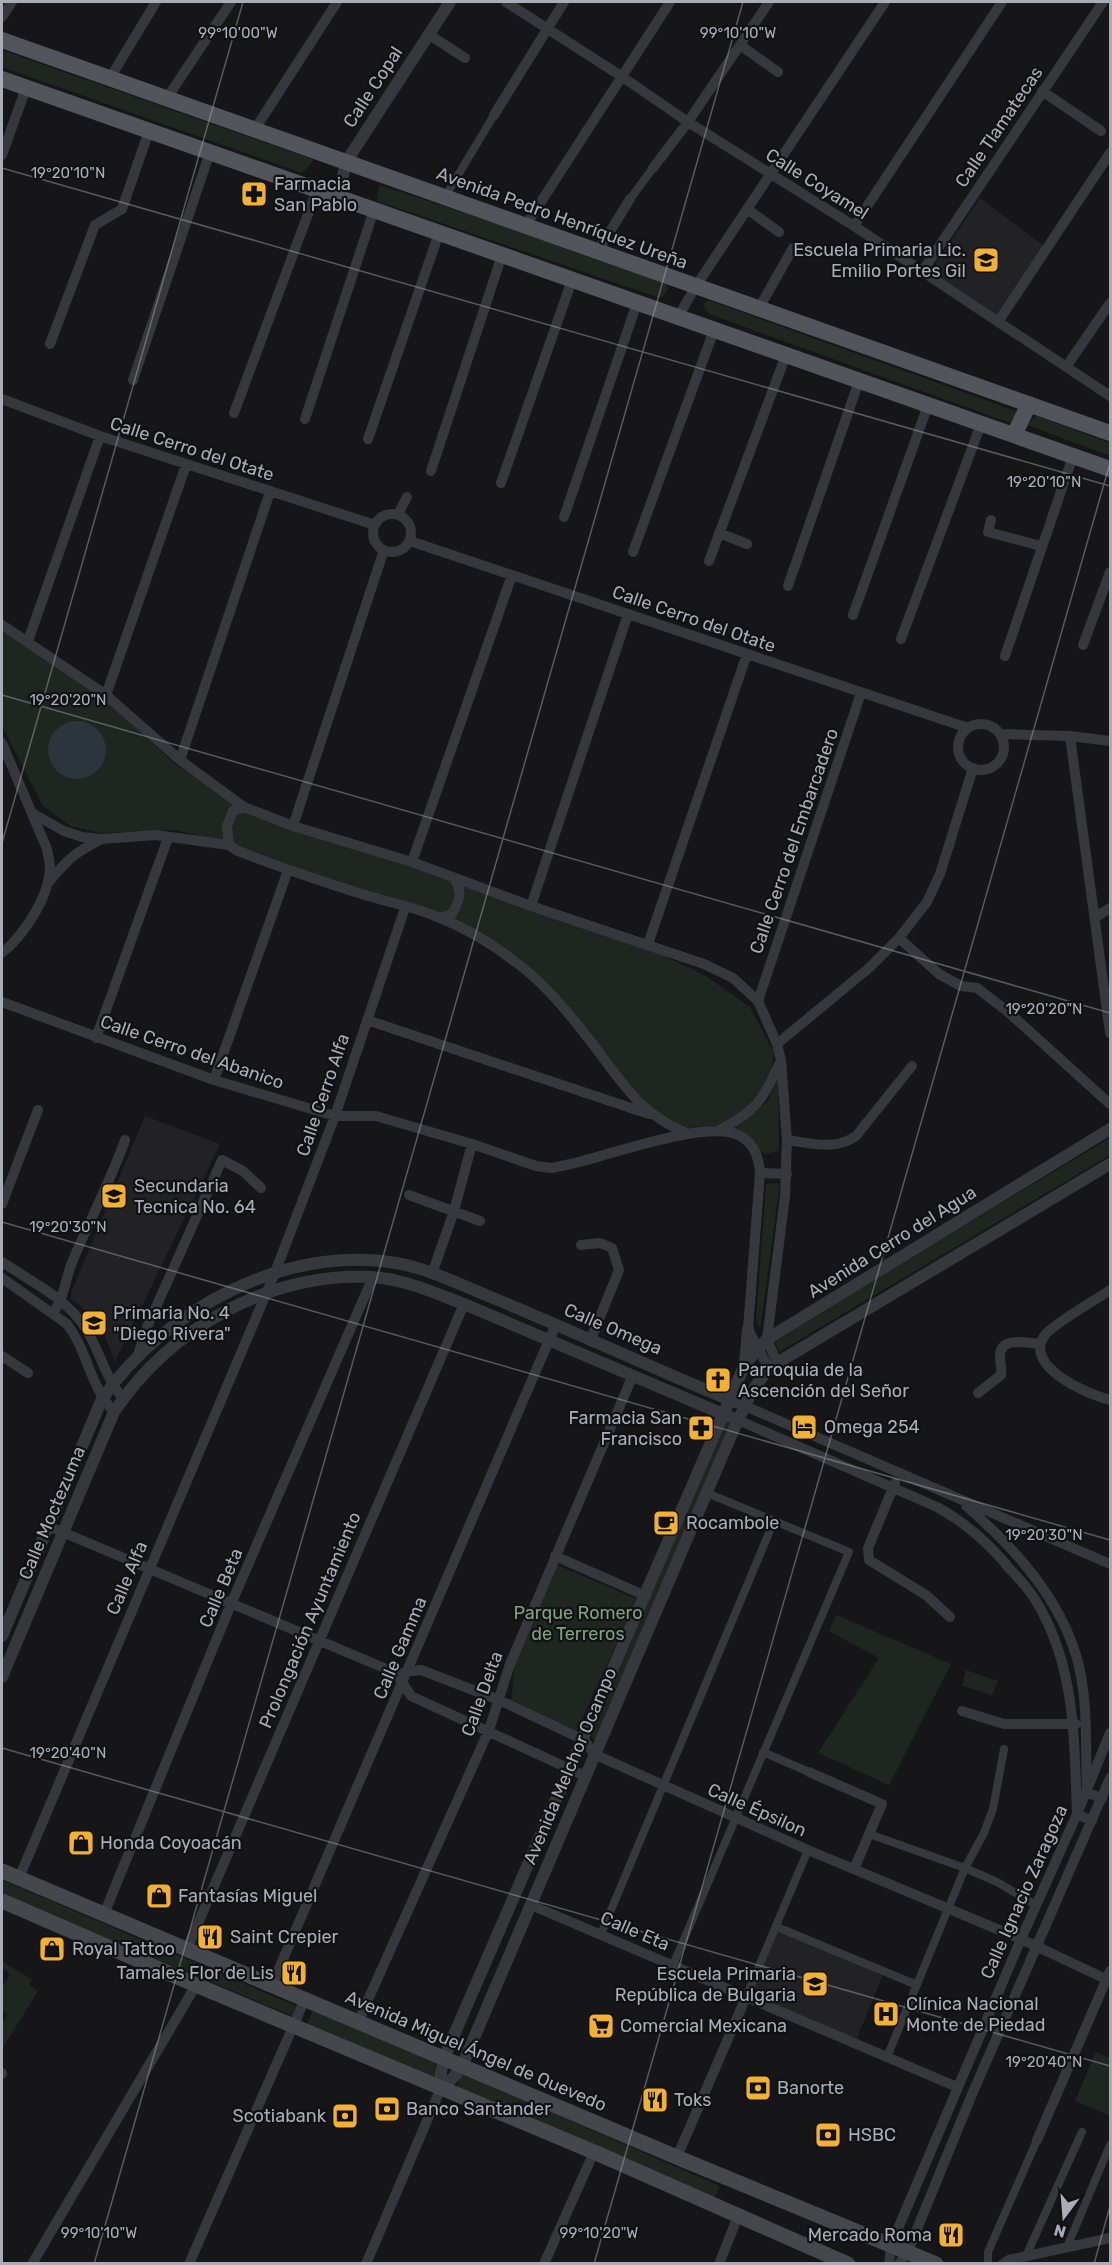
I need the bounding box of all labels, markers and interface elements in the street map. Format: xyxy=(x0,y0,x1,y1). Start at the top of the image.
text: 99°10'00"W xyxy=(198,24,278,42)
text: 99°10'10"W xyxy=(700,24,776,42)
street label: Calle Copal xyxy=(339,42,407,132)
street label: Calle Tlamatecas xyxy=(950,62,1048,192)
street label: Calle Coyamel xyxy=(762,144,872,224)
street label: Avenida Pedro Henríquez Ureña xyxy=(433,162,691,274)
text: 19°20'10"N xyxy=(31,164,105,182)
place label: Farmacia San Pablo xyxy=(274,173,357,216)
pharmacy icon: Farmacia San Pablo xyxy=(239,179,269,209)
place label: Escuela Primaria Lic. Emilio Portes Gil xyxy=(793,239,966,282)
school or university icon: Escuela Primaria Lic. Emilio Portes Gil xyxy=(971,245,1001,275)
street label: Calle Cerro del Otate xyxy=(107,412,277,486)
text: 19°20'10"N xyxy=(1007,473,1081,491)
street label: Calle Cerro del Otate xyxy=(609,581,779,657)
text: 19°20'20"N xyxy=(29,691,107,709)
street label: Calle Cerro del Embarcadero xyxy=(745,725,843,957)
text: 19°20'20"N xyxy=(1005,1000,1083,1018)
street label: Calle Cerro del Abanico xyxy=(97,1010,287,1094)
street label: Calle Cerro Alfa xyxy=(292,1031,354,1159)
place label: Secundaria Tecnica No. 64 xyxy=(134,1175,256,1218)
school or university icon: Secundaria Tecnica No. 64 xyxy=(99,1181,129,1211)
street label: Avenida Cerro del Agua xyxy=(804,1181,980,1303)
text: 19°20'30"N xyxy=(29,1218,107,1236)
street label: Calle Omega xyxy=(561,1299,665,1359)
place label: Primaria No. 4 "Diego Rivera" xyxy=(113,1302,231,1345)
school or university icon: Primaria No. 4 "Diego Rivera" xyxy=(79,1308,109,1338)
place label: Parroquia de la Ascención del Señor xyxy=(738,1359,909,1402)
church icon: Parroquia de la Ascención del Señor xyxy=(703,1365,733,1395)
place label: Farmacia San Francisco xyxy=(569,1407,682,1450)
hotel icon: Omega 254 xyxy=(789,1412,819,1442)
pharmacy icon: Farmacia San Francisco xyxy=(686,1413,716,1443)
place label: Omega 254 xyxy=(824,1416,920,1438)
street label: Calle Moctezuma xyxy=(14,1443,90,1583)
cafe icon: Rocambole xyxy=(651,1508,681,1538)
street label: Prolongación Ayuntamiento xyxy=(254,1509,366,1731)
place label: Rocambole xyxy=(686,1512,779,1534)
text: 19°20'30"N xyxy=(1005,1526,1083,1544)
street label: Calle Alfa xyxy=(102,1538,152,1618)
street label: Calle Beta xyxy=(194,1545,248,1631)
street label: Calle Gamma xyxy=(369,1593,431,1703)
park label: Parque Romero de Terreros xyxy=(513,1602,643,1645)
street label: Calle Delta xyxy=(456,1648,508,1740)
street label: Avenida Melchor Ocampo xyxy=(519,1664,621,1868)
text: 19°20'40"N xyxy=(30,1744,106,1762)
street label: Calle Épsilon xyxy=(704,1778,810,1842)
street label: Calle Ignacio Zaragoza xyxy=(976,1802,1072,1982)
shop icon: Honda Coyoacán xyxy=(66,1828,96,1858)
place label: Honda Coyoacán xyxy=(100,1832,242,1854)
shop icon: Fantasías Miguel xyxy=(144,1881,174,1911)
place label: Fantasías Miguel xyxy=(178,1885,317,1907)
street label: Calle Eta xyxy=(597,1907,673,1955)
restaurant icon: Saint Crepier xyxy=(195,1922,225,1952)
place label: Saint Crepier xyxy=(230,1926,339,1948)
shop icon: Royal Tattoo xyxy=(37,1934,67,1964)
place label: Royal Tattoo xyxy=(72,1938,175,1960)
restaurant icon: Tamales Flor de Lis xyxy=(279,1958,309,1988)
place label: Tamales Flor de Lis xyxy=(116,1962,274,1984)
place label: Escuela Primaria República de Bulgaria xyxy=(615,1963,796,2006)
school or university icon: Escuela Primaria República de Bulgaria xyxy=(800,1969,830,1999)
street label: Avenida Miguel Ángel de Quevedo xyxy=(342,1986,610,2116)
place label: Clínica Nacional Monte de Piedad xyxy=(906,1993,1045,2036)
hospital icon: Clínica Nacional Monte de Piedad xyxy=(871,1999,901,2029)
supermarket icon: Comercial Mexicana xyxy=(586,2011,616,2041)
place label: Comercial Mexicana xyxy=(620,2015,787,2037)
text: 19°20'40"N xyxy=(1006,2053,1082,2071)
bank icon: Banorte xyxy=(743,2073,773,2103)
place label: Banorte xyxy=(777,2077,844,2099)
restaurant icon: Toks xyxy=(640,2085,670,2115)
place label: Toks xyxy=(674,2089,711,2111)
bank icon: Banco Santander xyxy=(372,2094,402,2124)
place label: Banco Santander xyxy=(406,2098,551,2120)
bank icon: Scotiabank xyxy=(330,2101,360,2131)
place label: Scotiabank xyxy=(232,2105,327,2127)
bank icon: HSBC xyxy=(813,2120,843,2150)
place label: HSBC xyxy=(848,2124,896,2146)
north arrow xyxy=(1034,2187,1094,2247)
restaurant icon: Mercado Roma xyxy=(936,2220,966,2250)
text: N xyxy=(1052,2220,1068,2242)
text: 99°10'10"W xyxy=(61,2224,137,2242)
text: 99°10'20"W xyxy=(560,2224,638,2242)
place label: Mercado Roma xyxy=(808,2224,932,2246)

